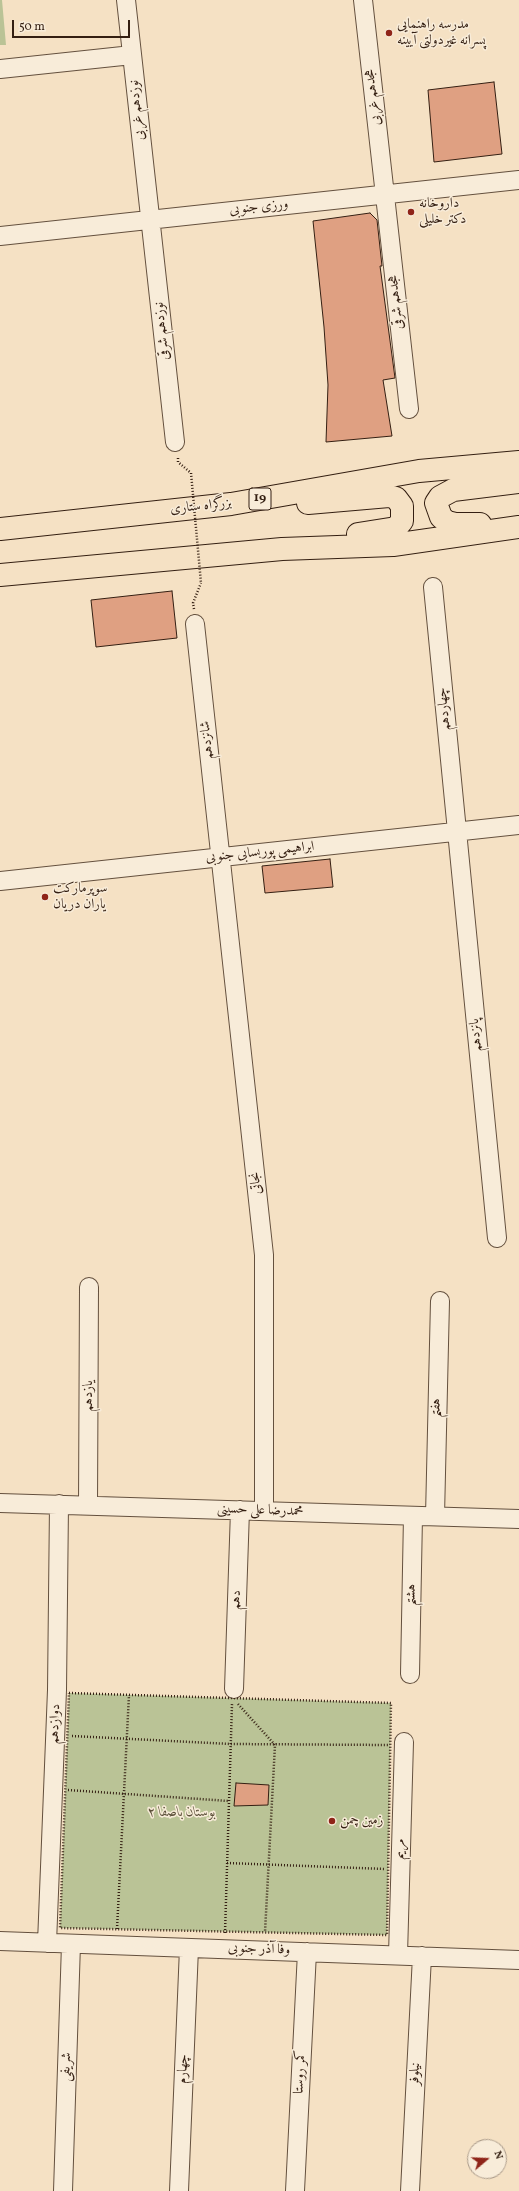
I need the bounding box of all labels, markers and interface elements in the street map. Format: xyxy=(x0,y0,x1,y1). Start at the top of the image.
scale bar xyxy=(14,12,132,38)
place label: مدرسه راهنمایی پسرانه غیردولتی آیینه xyxy=(397,17,486,50)
text: 50 m xyxy=(19,19,45,35)
marker: مدرسه راهنمایی پسرانه غیردولتی آیینه xyxy=(384,28,394,38)
street label: هجدهم غربی xyxy=(362,68,386,126)
street label: نوزدهم غربی xyxy=(126,79,150,141)
place label: داروخانه دکتر خلیلی xyxy=(419,196,466,228)
street label: ورزی جنوبی xyxy=(229,197,289,219)
marker: داروخانه دکتر خلیلی xyxy=(406,207,416,217)
street label: هجدهم شرقی xyxy=(386,274,408,330)
street label: نوزدهم شرقی xyxy=(152,301,174,361)
road number: 19 xyxy=(249,488,271,510)
street label: بزرگراه ستاری xyxy=(169,495,233,519)
street label: چهاردهم xyxy=(434,687,456,731)
street label: شانزدهم xyxy=(198,720,218,760)
street label: ابراهیمی پوربسابی جنوبی xyxy=(205,839,315,867)
place label: سوپرمارکت یاران دریان xyxy=(53,881,107,914)
marker: سوپرمارکت یاران دریان xyxy=(40,892,50,902)
street label: پانزدهم xyxy=(467,1018,487,1052)
street label: نجاتی xyxy=(247,1171,267,1195)
street label: یازدهم xyxy=(81,1380,97,1412)
street label: هفتم xyxy=(428,1398,446,1418)
street label: محمدرضا علی حسینی xyxy=(217,1501,303,1521)
street label: هشتم xyxy=(403,1584,421,1606)
street label: دهم xyxy=(228,1590,246,1610)
street label: دوازدهم xyxy=(47,1703,65,1745)
park label: بوستان باصفا ۲ xyxy=(148,1805,216,1821)
place label: زمین چمن xyxy=(340,1813,383,1829)
marker: زمین چمن xyxy=(327,1816,337,1826)
street label: مریم xyxy=(392,1838,410,1860)
street label: وفا آذر جنوبی xyxy=(228,1941,290,1959)
street label: کمر روستا xyxy=(291,2050,311,2094)
street label: شریفی xyxy=(58,2052,76,2082)
street label: چهارم xyxy=(175,2054,193,2084)
street label: نیلوفر xyxy=(407,2062,425,2086)
north arrow xyxy=(467,2139,507,2179)
text: N xyxy=(489,2149,506,2161)

